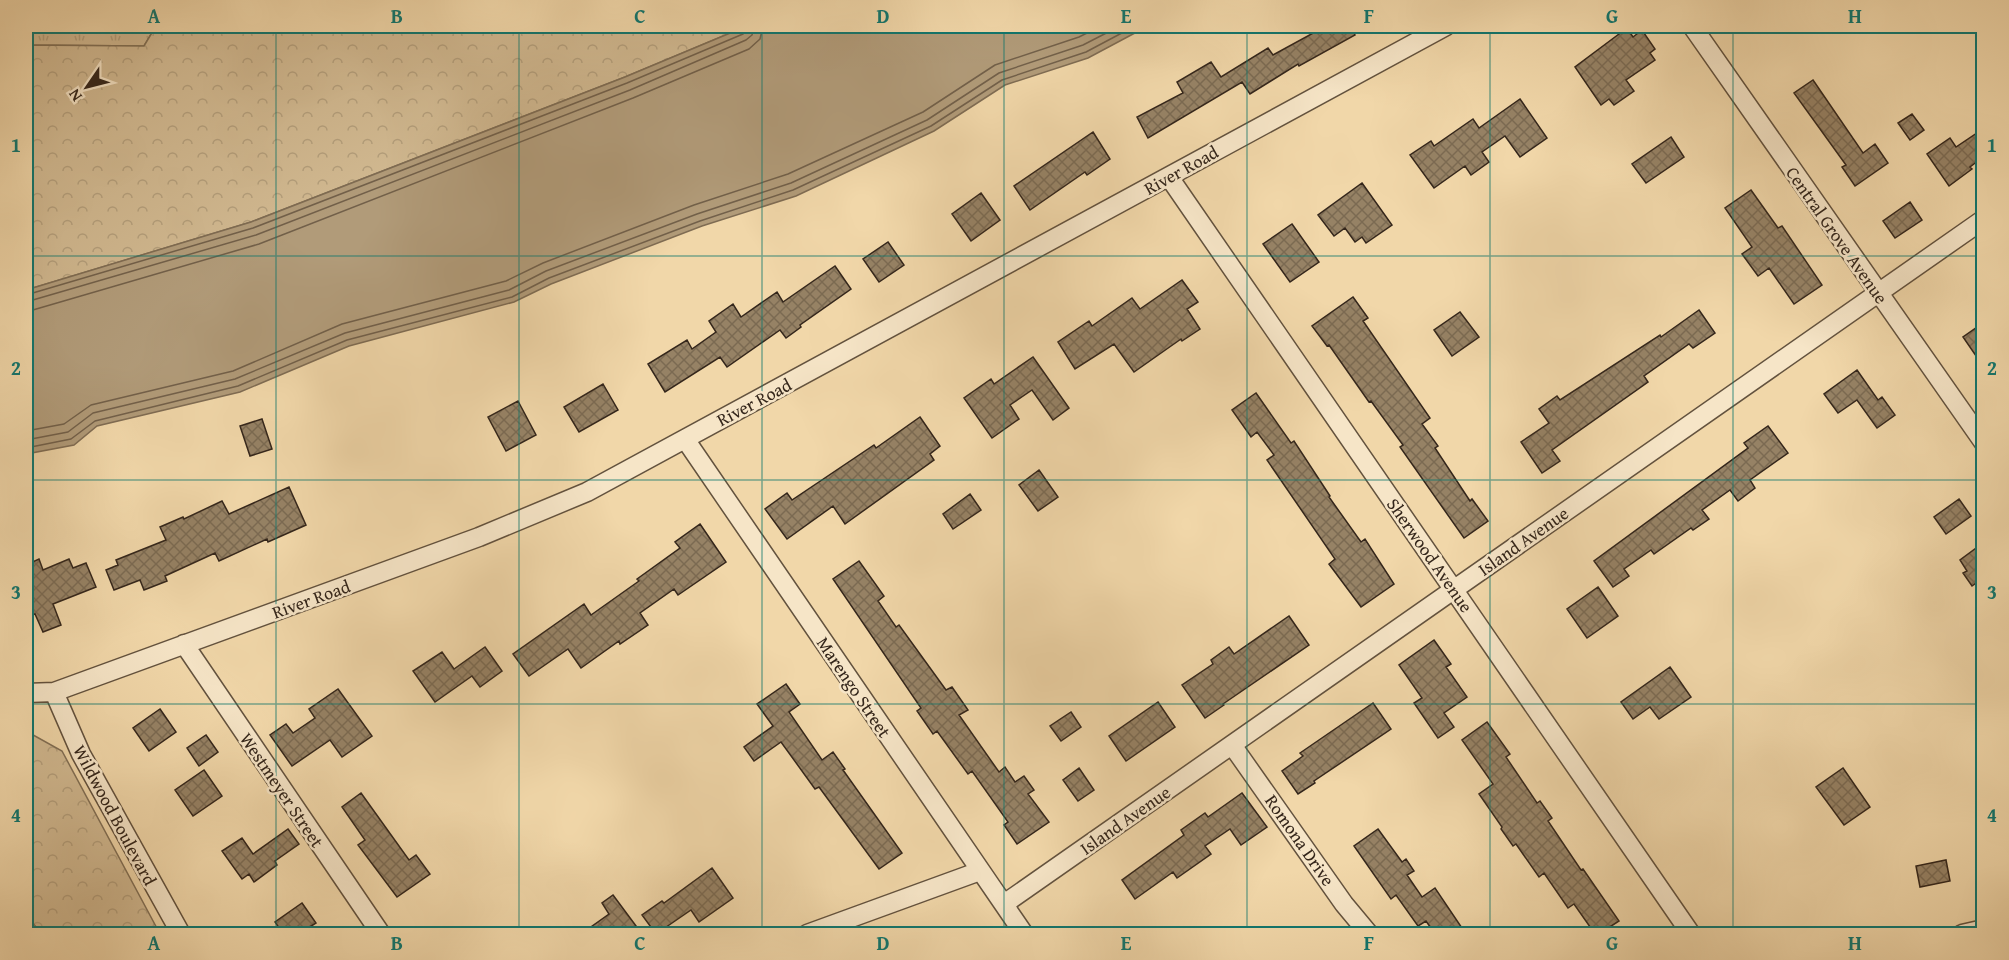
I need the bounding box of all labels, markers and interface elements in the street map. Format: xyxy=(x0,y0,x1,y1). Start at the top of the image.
text: A xyxy=(148,1,161,30)
text: B xyxy=(391,1,403,30)
text: C xyxy=(634,1,646,30)
text: D xyxy=(876,1,890,30)
text: E xyxy=(1121,1,1132,30)
text: F xyxy=(1364,1,1374,30)
text: G xyxy=(1606,1,1618,30)
text: H xyxy=(1848,1,1862,30)
north arrow xyxy=(57,57,117,117)
text: N xyxy=(62,84,88,107)
text: 1 xyxy=(11,130,21,159)
text: 1 xyxy=(1987,130,1997,159)
street label: River Road xyxy=(1139,138,1223,202)
street label: Central Grove Avenue xyxy=(1779,161,1895,309)
text: 2 xyxy=(11,353,21,382)
text: 2 xyxy=(1987,353,1997,382)
street label: River Road xyxy=(712,371,797,433)
street label: Sherwood Avenue xyxy=(1380,492,1480,618)
street label: Island Avenue xyxy=(1472,500,1574,582)
street label: River Road xyxy=(268,572,354,626)
text: 3 xyxy=(11,577,21,606)
text: 3 xyxy=(1987,577,1997,606)
street label: Marengo Street xyxy=(810,631,898,743)
street label: Westmeyer Street xyxy=(233,727,331,853)
street label: Wildwood Boulevard xyxy=(66,740,164,891)
street label: Island Avenue xyxy=(1074,779,1176,861)
street label: Romona Drive xyxy=(1258,789,1342,891)
text: 4 xyxy=(11,800,21,829)
text: 4 xyxy=(1987,800,1997,829)
text: A xyxy=(148,928,161,957)
text: B xyxy=(391,928,403,957)
text: C xyxy=(634,928,646,957)
text: D xyxy=(876,928,890,957)
text: E xyxy=(1121,928,1132,957)
text: F xyxy=(1364,928,1374,957)
text: G xyxy=(1606,928,1618,957)
text: H xyxy=(1848,928,1862,957)

